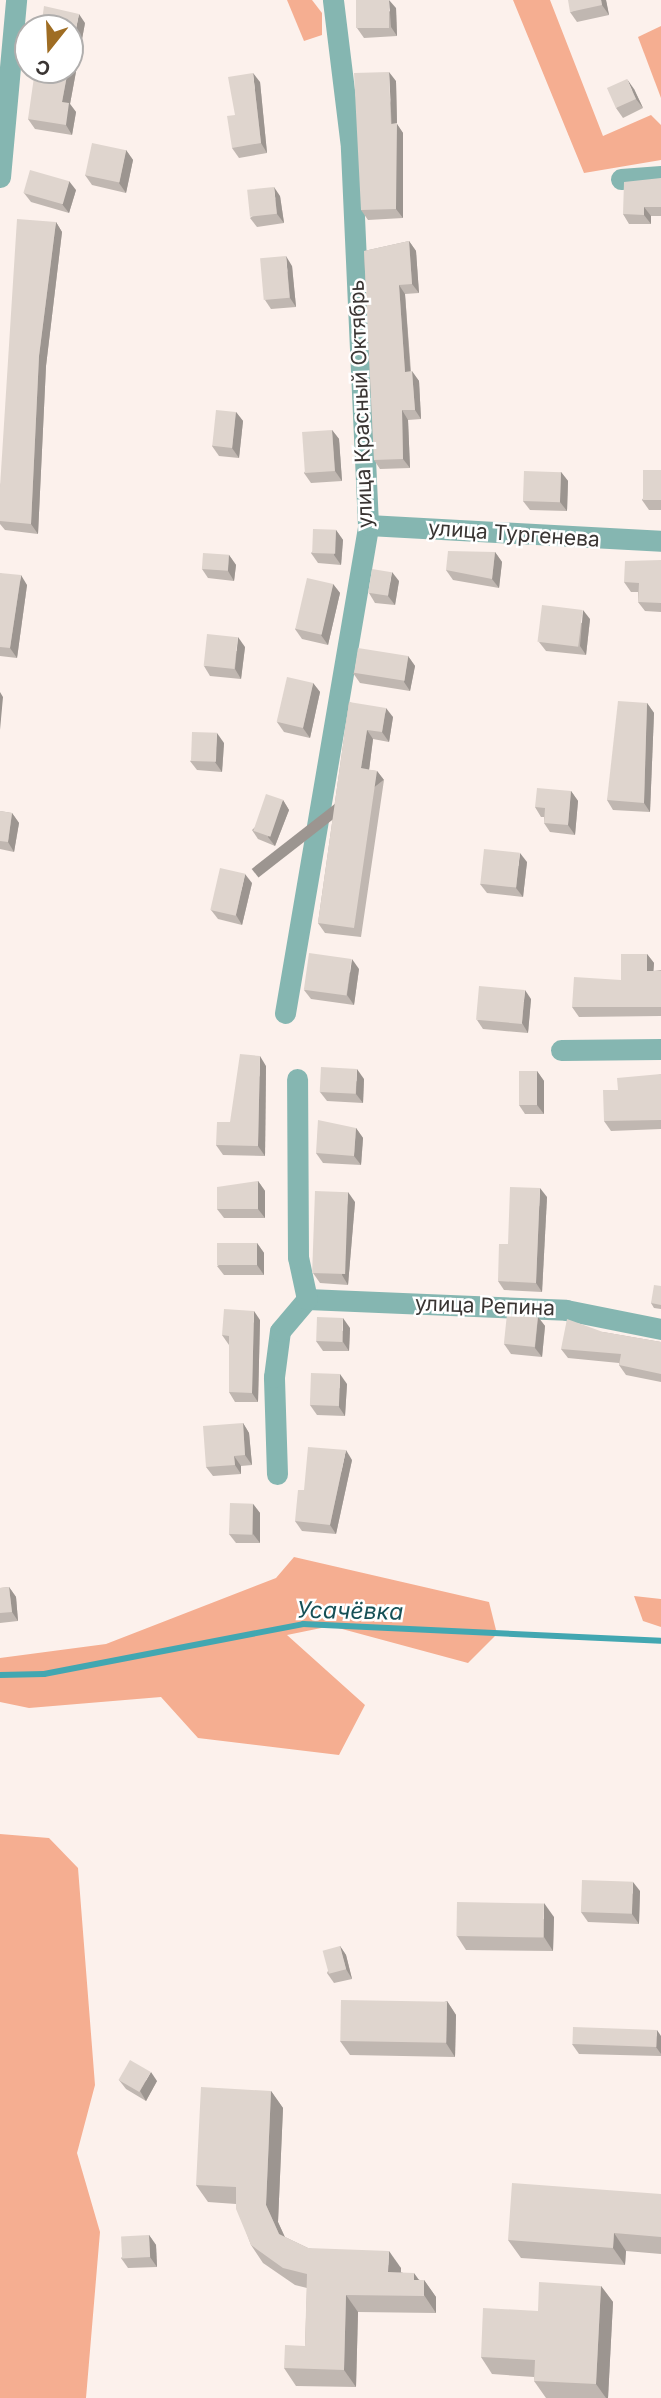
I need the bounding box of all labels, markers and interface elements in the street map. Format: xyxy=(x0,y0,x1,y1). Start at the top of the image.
north arrow xyxy=(14,14,84,84)
text: С xyxy=(33,54,53,81)
street label: улица Красный Октябрь xyxy=(344,279,378,529)
street label: улица Тургенева xyxy=(427,515,601,553)
street label: улица Репина xyxy=(415,1291,555,1321)
water label: Усачёвка xyxy=(297,1596,403,1626)

